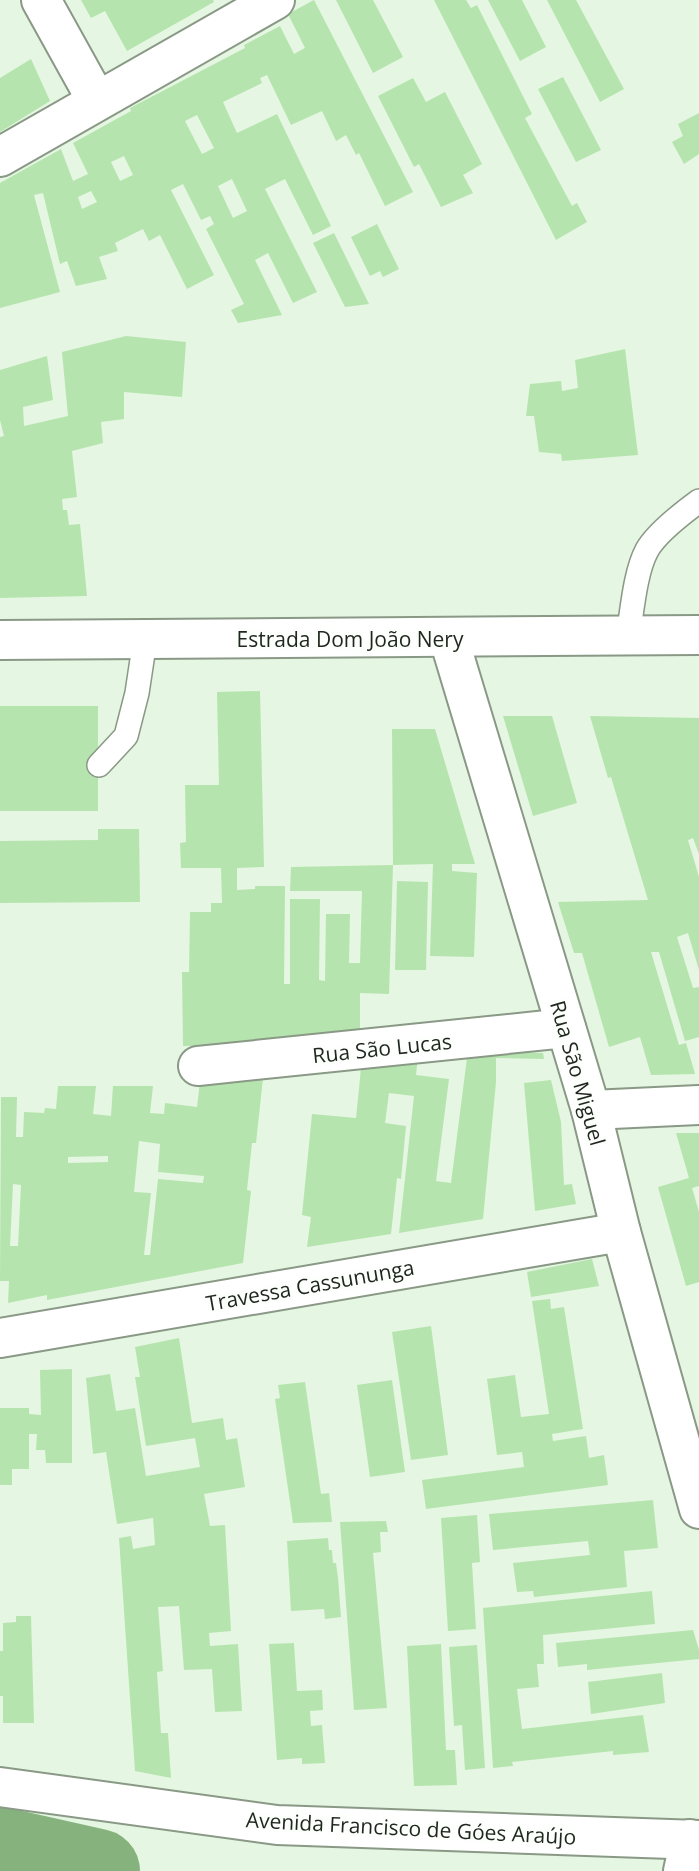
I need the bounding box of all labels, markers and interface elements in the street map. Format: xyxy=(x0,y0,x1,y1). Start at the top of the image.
street label: Estrada Dom João Nery xyxy=(237,625,464,653)
street label: Rua São Miguel xyxy=(544,997,612,1149)
street label: Rua São Lucas xyxy=(311,1027,453,1069)
street label: Travessa Cassununga xyxy=(204,1253,416,1317)
street label: Avenida Francisco de Góes Araújo xyxy=(245,1805,577,1851)

